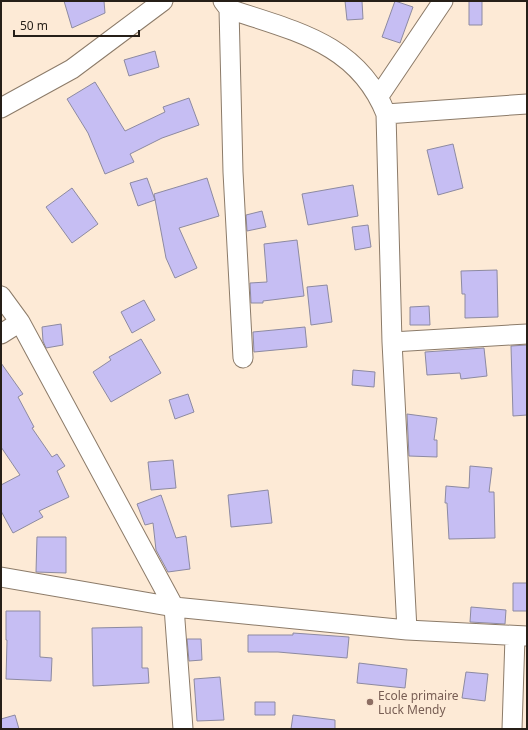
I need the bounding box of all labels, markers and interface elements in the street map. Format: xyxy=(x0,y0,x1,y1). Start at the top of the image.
scale bar xyxy=(14,12,139,38)
text: 50 m xyxy=(20,17,48,34)
place label: Ecole primaire Luck Mendy xyxy=(378,687,459,718)
marker: Ecole primaire Luck Mendy xyxy=(365,697,375,707)

